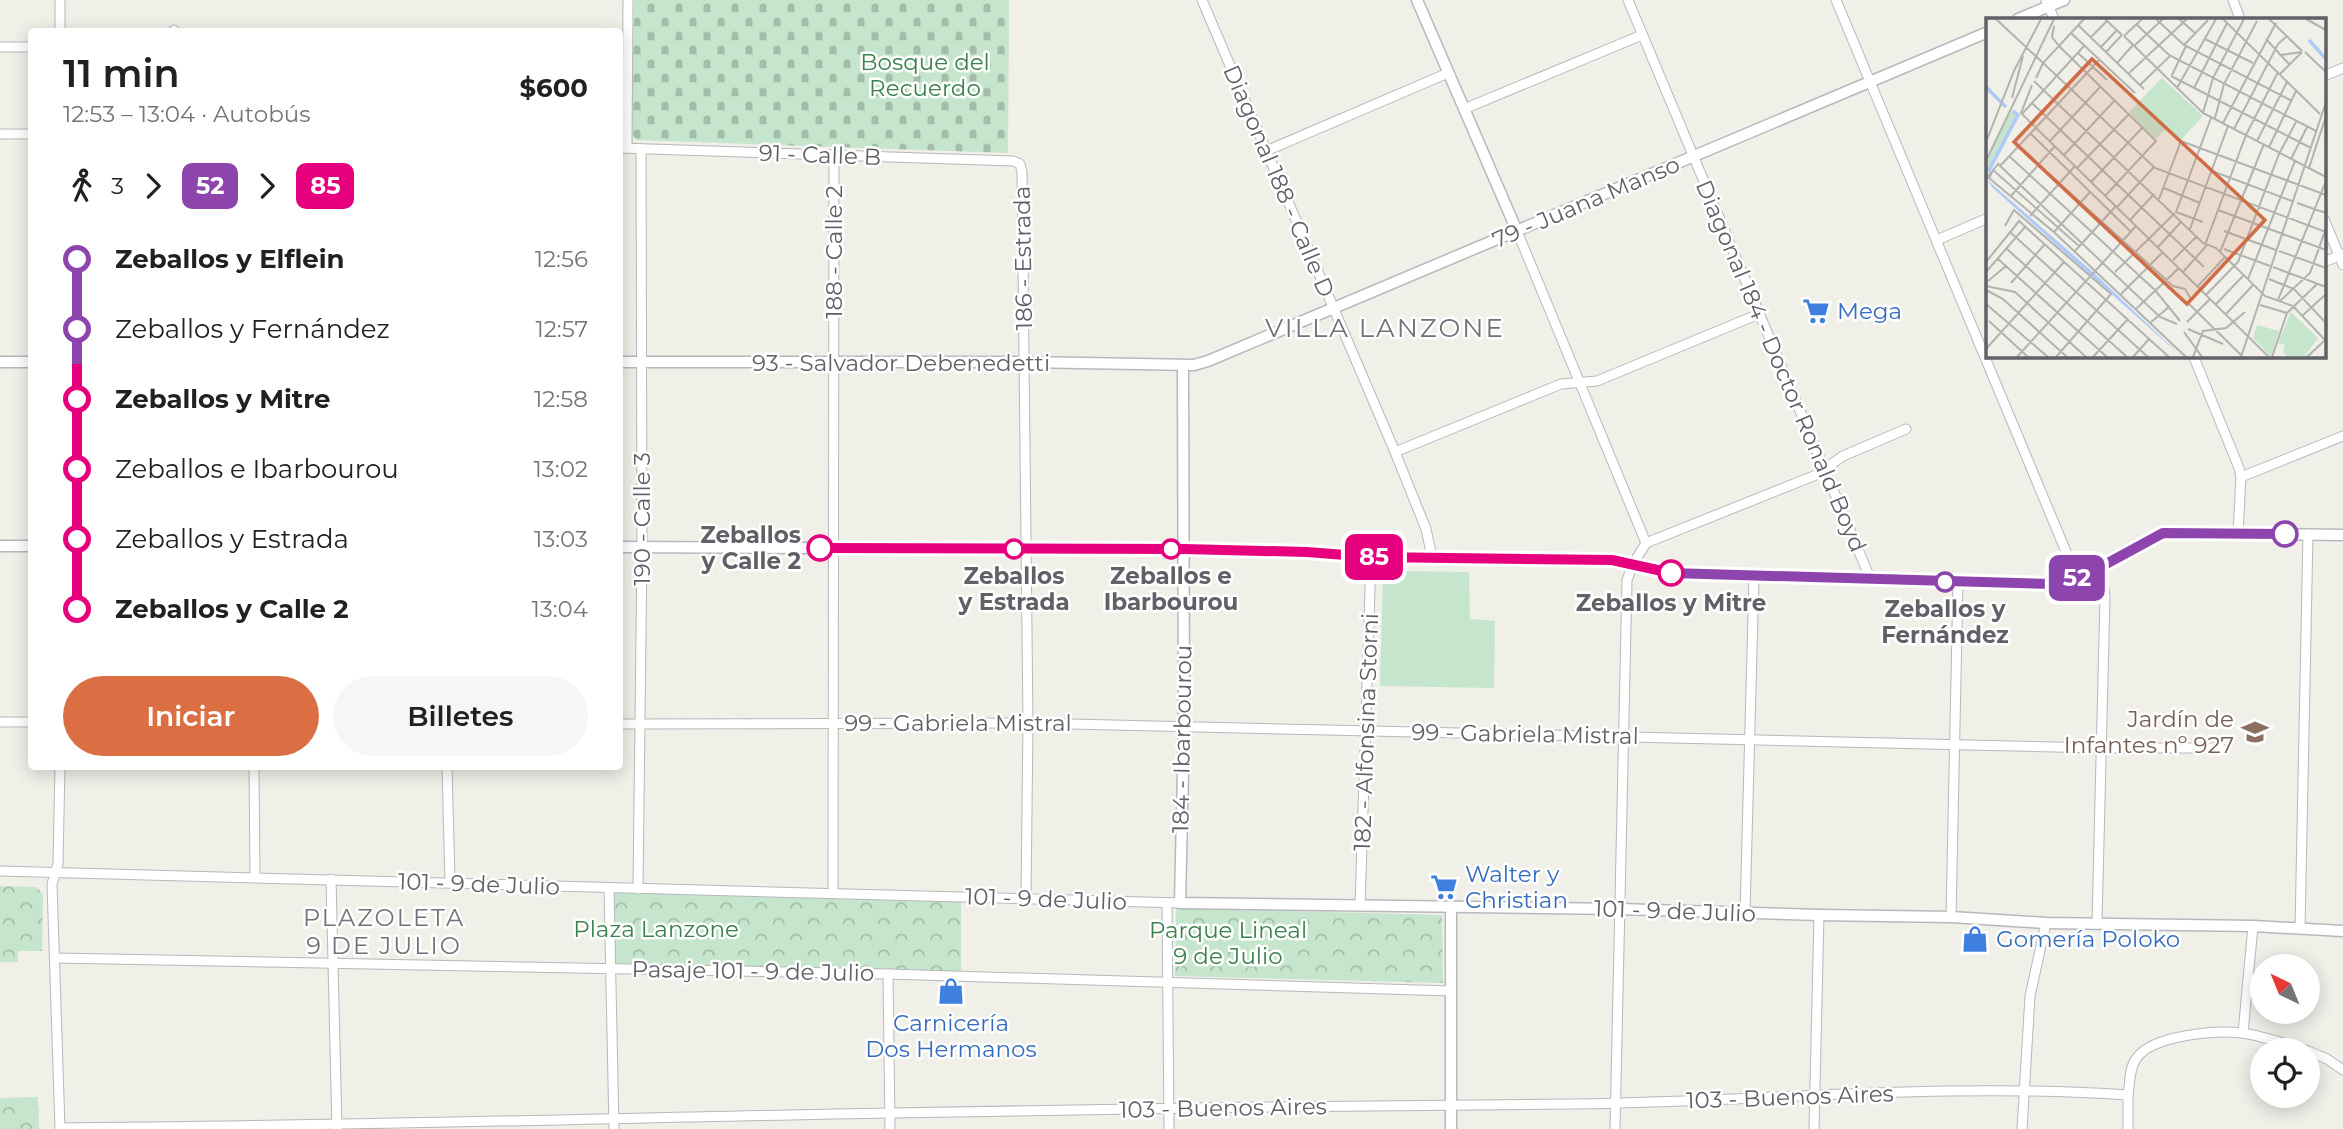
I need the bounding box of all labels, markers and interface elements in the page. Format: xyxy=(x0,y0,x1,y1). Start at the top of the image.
inset map xyxy=(1986,18,2326,357)
park label: Bosque del Recuerdo xyxy=(860,48,990,102)
text: 11 min xyxy=(63,50,179,97)
street label: Diagonal 188 - Calle D xyxy=(1217,61,1341,301)
text: $600 xyxy=(520,72,588,104)
text: 12:53 – 13:04 · Autobús xyxy=(63,100,310,128)
street label: 91 - Calle B xyxy=(758,139,882,171)
street label: 79 - Juana Manso xyxy=(1488,150,1684,254)
icon: walk xyxy=(63,167,101,205)
icon: forward xyxy=(134,167,172,205)
icon: forward xyxy=(248,167,286,205)
text: 52 xyxy=(196,171,224,200)
text: 85 xyxy=(310,171,340,200)
text: 3 xyxy=(111,172,124,200)
street label: Diagonal 184 - Doctor Ronald Boyd xyxy=(1690,176,1872,556)
street label: 188 - Calle 2 xyxy=(820,185,848,319)
street label: 186 - Estrada xyxy=(1008,185,1038,331)
text: Zeballos y Elflein xyxy=(115,243,345,275)
text: 12:56 xyxy=(535,245,588,273)
supermarket icon: Mega xyxy=(1801,296,1831,326)
place label: Mega xyxy=(1837,297,1902,325)
district label: VILLA LANZONE xyxy=(1265,312,1505,344)
text: Zeballos y Fernández xyxy=(115,313,390,345)
text: 12:57 xyxy=(536,315,588,343)
street label: 93 - Salvador Debenedetti xyxy=(752,349,1050,377)
text: Zeballos y Mitre xyxy=(115,383,331,415)
text: 12:58 xyxy=(534,385,588,413)
street label: 190 - Calle 3 xyxy=(628,452,656,586)
text: Zeballos e Ibarbourou xyxy=(115,453,399,485)
text: 13:02 xyxy=(534,455,588,483)
place label: Zeballos y Calle 2 xyxy=(700,521,801,575)
unlabelled marker xyxy=(2272,521,2298,547)
text: Zeballos y Estrada xyxy=(115,523,349,555)
text: 13:03 xyxy=(534,525,588,553)
line badge: 85 xyxy=(1342,534,1406,580)
marker: Zeballos y Calle 2 xyxy=(807,535,833,561)
marker: Zeballos y Estrada xyxy=(1004,539,1024,559)
marker: Zeballos e Ibarbourou xyxy=(1161,539,1181,559)
text: 85 xyxy=(1359,542,1389,571)
line badge: 52 xyxy=(2046,555,2108,601)
marker: Zeballos y Mitre xyxy=(1658,560,1684,586)
place label: Zeballos y Estrada xyxy=(957,562,1070,616)
place label: Zeballos e Ibarbourou xyxy=(1104,562,1238,616)
text: 52 xyxy=(2063,563,2091,592)
marker: Zeballos y Fernández xyxy=(1935,572,1955,592)
place label: Zeballos y Mitre xyxy=(1576,589,1766,617)
text: Zeballos y Calle 2 xyxy=(115,593,349,625)
text: 13:04 xyxy=(531,595,588,623)
place label: Zeballos y Fernández xyxy=(1881,595,2009,649)
street label: 182 - Alfonsina Storni xyxy=(1348,613,1384,851)
street label: 184 - Ibarbourou xyxy=(1166,645,1198,833)
button: Iniciar xyxy=(63,676,319,756)
button: Billetes xyxy=(333,676,588,756)
place label: Jardín de Infantes nº 927 xyxy=(2064,705,2234,759)
street label: 99 - Gabriela Mistral xyxy=(844,709,1072,737)
school or university icon: Jardín de Infantes nº 927 xyxy=(2240,717,2270,747)
street label: 99 - Gabriela Mistral xyxy=(1411,718,1639,750)
place label: Walter y Christian xyxy=(1465,860,1568,914)
street label: 101 - 9 de Julio xyxy=(398,867,560,901)
supermarket icon: Walter y Christian xyxy=(1429,872,1459,902)
street label: 101 - 9 de Julio xyxy=(965,882,1127,916)
street label: 101 - 9 de Julio xyxy=(1594,894,1756,928)
district label: PLAZOLETA 9 DE JULIO xyxy=(303,903,465,960)
park label: Plaza Lanzone xyxy=(573,915,739,943)
park label: Parque Lineal 9 de Julio xyxy=(1149,916,1307,970)
shop icon: Gomería Poloko xyxy=(1960,924,1990,954)
place label: Gomería Poloko xyxy=(1996,925,2180,953)
north arrow xyxy=(2250,954,2320,1024)
map controls xyxy=(2250,954,2320,1108)
street label: Pasaje 101 - 9 de Julio xyxy=(631,955,875,987)
shop icon: Carnicería Dos Hermanos xyxy=(936,976,966,1006)
place label: Carnicería Dos Hermanos xyxy=(865,1009,1037,1063)
button: locate xyxy=(2250,1038,2320,1108)
street label: 103 - Buenos Aires xyxy=(1686,1079,1894,1115)
street label: 103 - Buenos Aires xyxy=(1119,1092,1327,1124)

